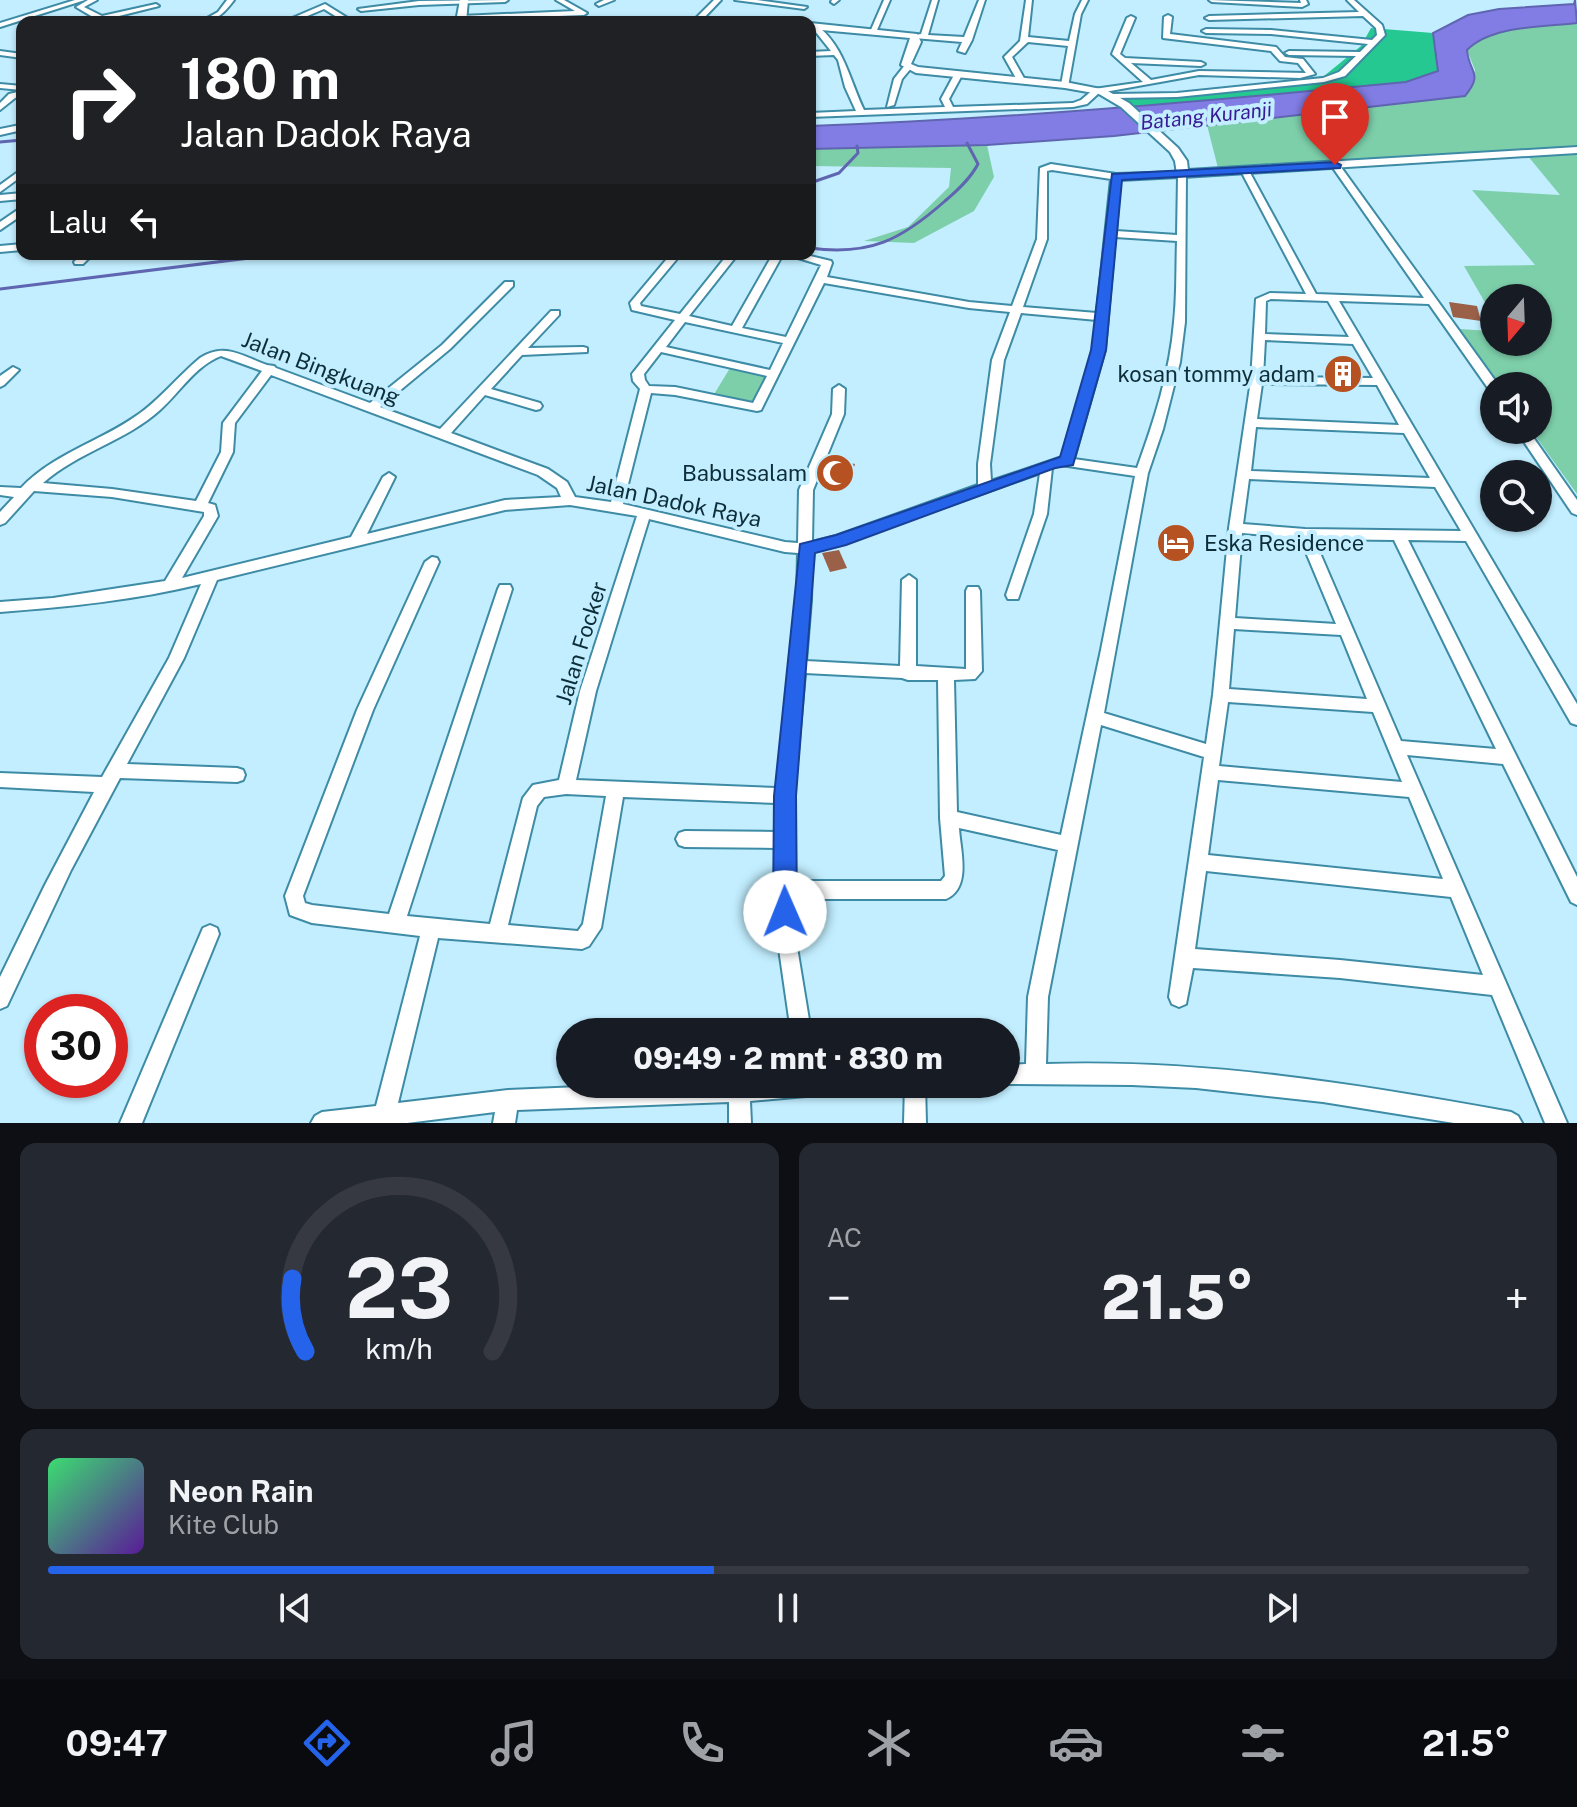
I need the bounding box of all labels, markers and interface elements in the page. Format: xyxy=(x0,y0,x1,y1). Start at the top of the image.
text: 180 m xyxy=(180,46,340,112)
icon: right xyxy=(48,48,152,152)
pin xyxy=(1301,83,1369,165)
icon: arrive xyxy=(1313,95,1357,139)
water label: Batang Kuranji xyxy=(1139,97,1273,135)
text: Jalan Dadok Raya xyxy=(180,113,472,155)
icon: left xyxy=(123,200,167,244)
text: Lalu xyxy=(48,204,107,240)
north arrow xyxy=(1480,284,1552,356)
map controls xyxy=(1480,284,1552,532)
street label: Jalan Bingkuang xyxy=(238,326,404,410)
building icon: kosan tommy adam xyxy=(1322,353,1364,395)
place label: kosan tommy adam xyxy=(1117,361,1315,387)
button: sound xyxy=(1480,372,1552,444)
mosque icon: Babussalam xyxy=(814,452,856,494)
place label: Babussalam xyxy=(682,460,807,486)
button: search xyxy=(1480,460,1552,532)
street label: Jalan Dadok Raya xyxy=(584,470,764,532)
hotel icon: Eska Residence xyxy=(1155,522,1197,564)
place label: Eska Residence xyxy=(1204,530,1364,556)
street label: Jalan Focker xyxy=(550,578,612,708)
position arrow xyxy=(743,870,827,954)
speed limit sign: 30 xyxy=(24,994,128,1098)
text: 09:49 · 2 mnt · 830 m xyxy=(633,1040,943,1076)
text: AC xyxy=(827,1222,862,1253)
text: 23 xyxy=(345,1239,453,1337)
text: 21.5° xyxy=(1101,1262,1254,1333)
text: − xyxy=(827,1272,851,1324)
text: + xyxy=(1505,1272,1529,1324)
text: km/h xyxy=(366,1332,433,1365)
text: Neon Rain xyxy=(168,1473,314,1509)
text: Kite Club xyxy=(168,1509,279,1540)
icon: previous xyxy=(273,1586,317,1630)
icon: pause xyxy=(766,1586,810,1630)
icon: next xyxy=(1260,1586,1304,1630)
icon: directions xyxy=(299,1715,355,1771)
icon: music xyxy=(486,1715,542,1771)
icon: phone xyxy=(674,1715,730,1771)
icon: climate xyxy=(861,1715,917,1771)
icon: car xyxy=(1048,1715,1104,1771)
icon: filters xyxy=(1235,1715,1291,1771)
text: 09:47 xyxy=(66,1722,168,1764)
text: 21.5° xyxy=(1422,1722,1511,1764)

